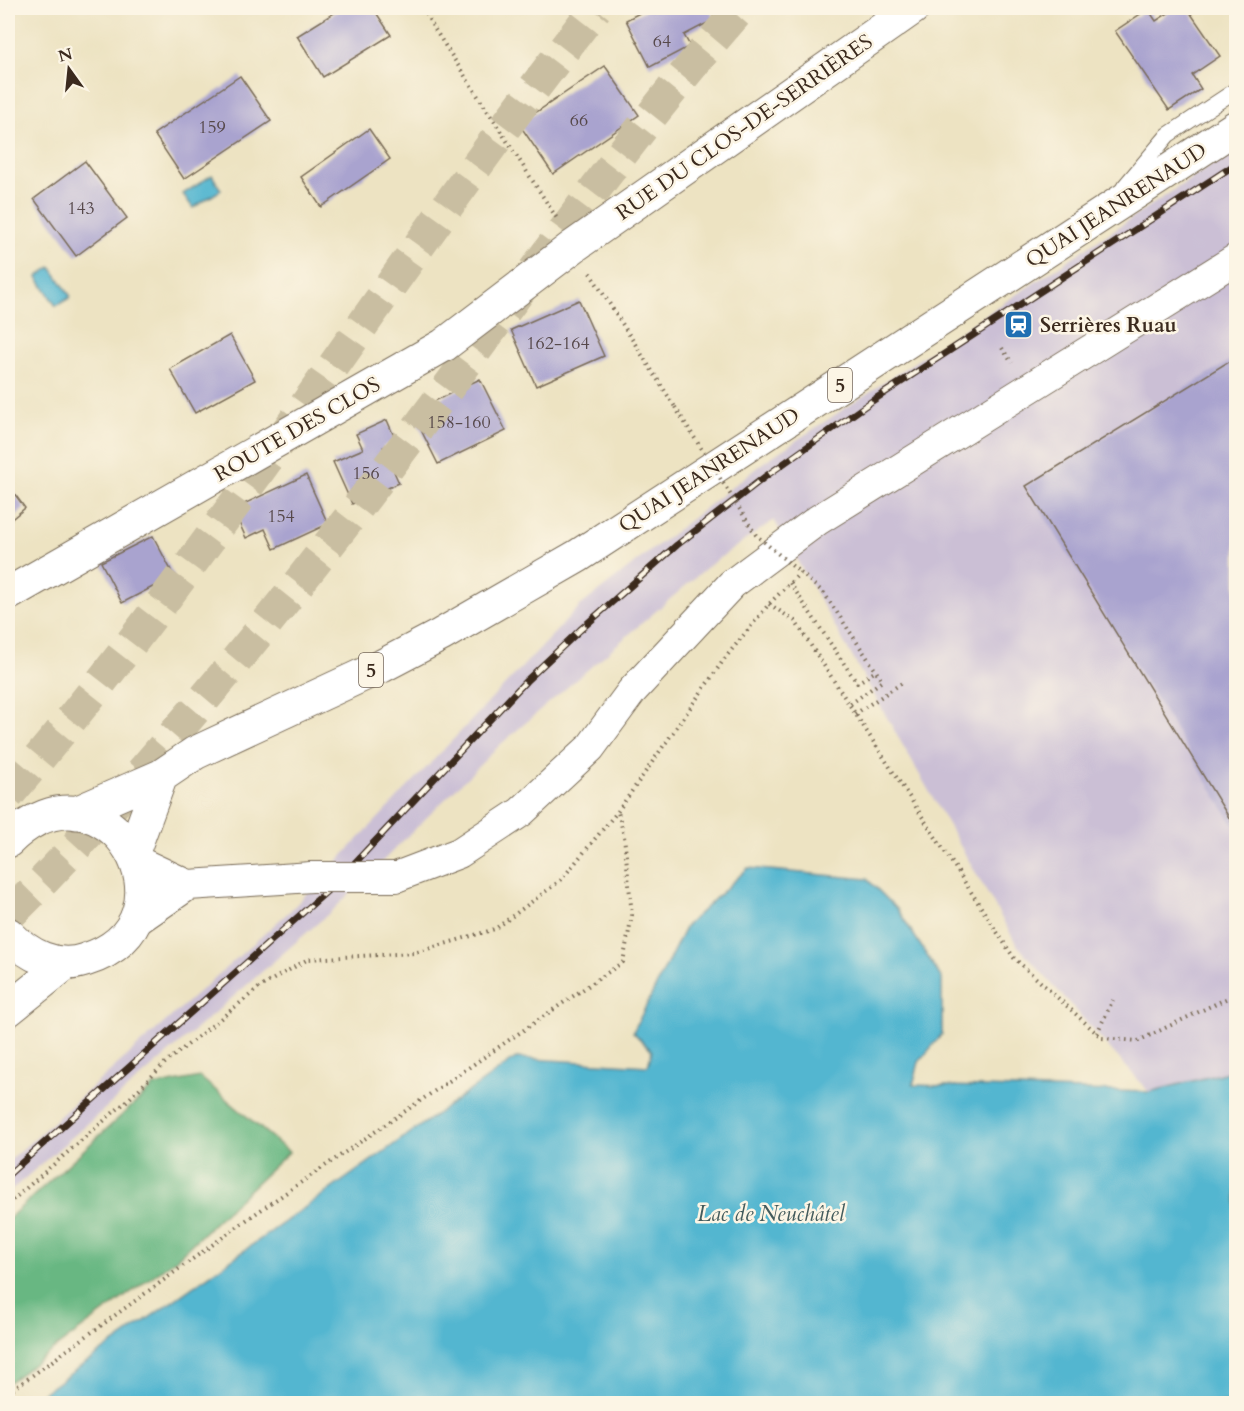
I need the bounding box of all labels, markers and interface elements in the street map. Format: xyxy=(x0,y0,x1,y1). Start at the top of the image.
street label: RUE DU CLOS-DE-SERRIÈRES xyxy=(610,27,878,227)
house number: 64 xyxy=(653,29,671,54)
north arrow xyxy=(39,39,99,99)
text: N xyxy=(56,43,75,68)
house number: 66 xyxy=(570,108,588,133)
house number: 159 xyxy=(198,115,226,140)
street label: QUAI JEANRENAUD xyxy=(1020,136,1212,275)
house number: 143 xyxy=(67,196,95,221)
station icon: Serrières Ruau xyxy=(1003,309,1035,341)
place label: Serrières Ruau xyxy=(1040,311,1177,340)
house number: 162-164 xyxy=(526,331,590,356)
road number: 5 xyxy=(828,368,852,402)
street label: ROUTE DES CLOS xyxy=(209,370,386,489)
street label: QUAI JEANRENAUD xyxy=(613,401,805,540)
house number: 158-160 xyxy=(427,410,491,435)
house number: 156 xyxy=(352,461,380,486)
house number: 154 xyxy=(267,504,295,529)
road number: 5 xyxy=(359,653,383,687)
water label: Lac de Neuchâtel xyxy=(697,1199,846,1229)

